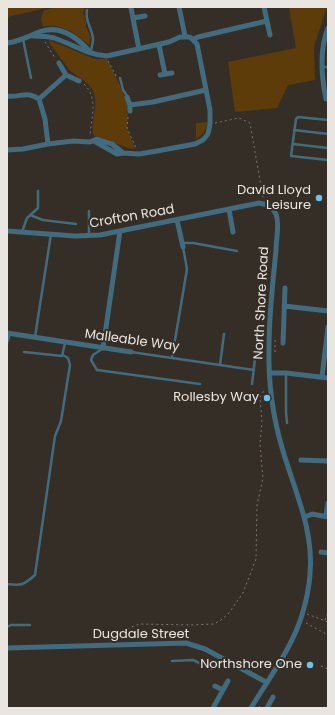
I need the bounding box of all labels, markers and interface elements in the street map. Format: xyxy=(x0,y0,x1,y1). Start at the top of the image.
place label: David Lloyd Leisure xyxy=(237,183,311,214)
marker: David Lloyd Leisure xyxy=(314,193,324,203)
street label: Crofton Road xyxy=(88,202,176,232)
street label: North Shore Road xyxy=(251,246,273,360)
street label: Malleable Way xyxy=(84,327,180,355)
place label: Rollesby Way xyxy=(173,390,259,406)
marker: Rollesby Way xyxy=(262,393,272,403)
street label: Dugdale Street xyxy=(93,627,189,643)
place label: Northshore One xyxy=(200,657,302,673)
marker: Northshore One xyxy=(305,660,315,670)

